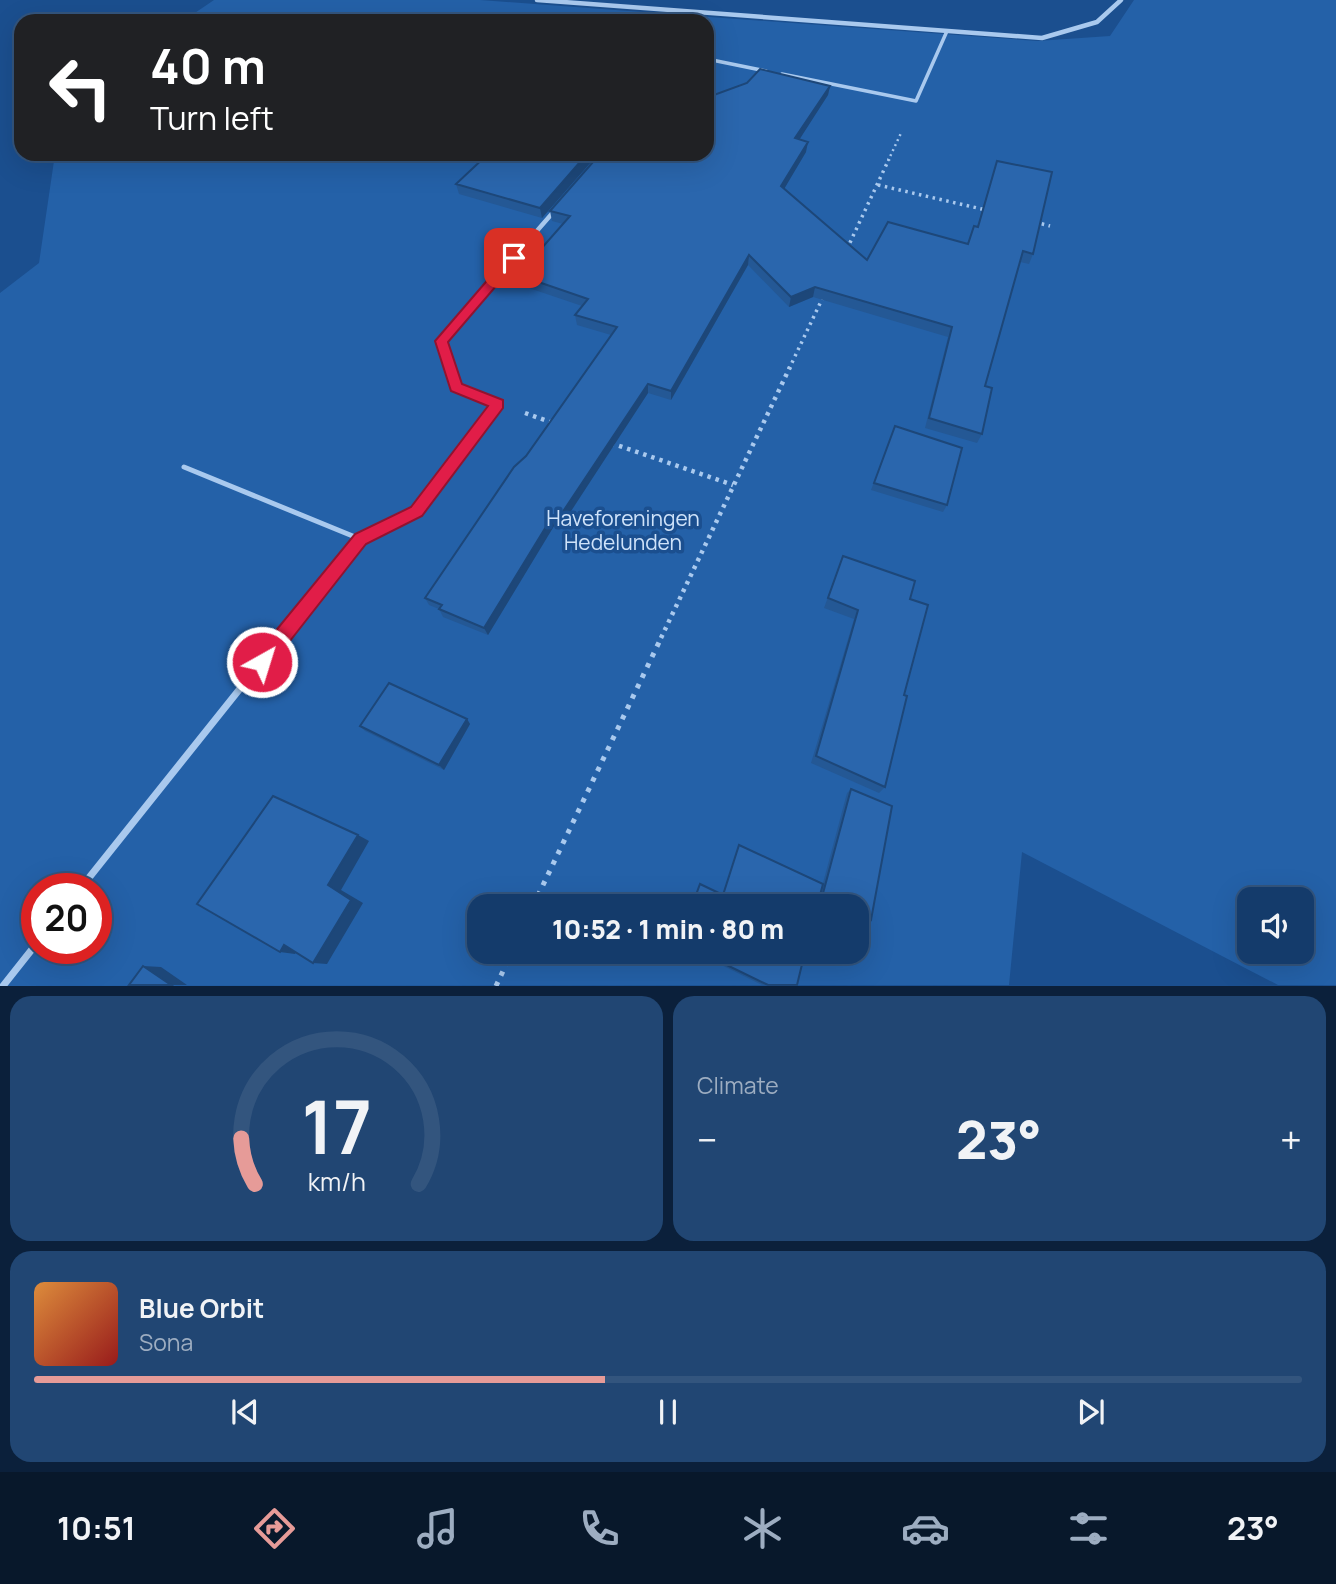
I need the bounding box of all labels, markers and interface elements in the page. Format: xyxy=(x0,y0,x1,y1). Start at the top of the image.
text: 40 m xyxy=(150,32,266,99)
icon: left xyxy=(35,42,126,133)
text: Turn left xyxy=(150,96,274,140)
pin xyxy=(484,228,544,288)
icon: arrive xyxy=(495,239,533,277)
park label: Haveforeningen Hedelunden xyxy=(546,504,700,556)
position arrow xyxy=(225,625,299,699)
speed limit sign: 20 xyxy=(21,873,112,964)
map controls xyxy=(1237,887,1314,964)
button: sound xyxy=(1237,887,1314,964)
text: 10:52 · 1 min · 80 m xyxy=(552,911,784,947)
text: Climate xyxy=(697,1069,779,1101)
text: 17 xyxy=(301,1077,372,1177)
text: 23° xyxy=(956,1104,1042,1175)
text: − xyxy=(697,1113,718,1165)
text: + xyxy=(1280,1113,1302,1165)
text: km/h xyxy=(307,1164,366,1199)
text: Blue Orbit xyxy=(139,1290,264,1326)
text: Sona xyxy=(139,1326,193,1358)
icon: previous xyxy=(226,1393,264,1431)
icon: pause xyxy=(649,1393,687,1431)
icon: next xyxy=(1072,1393,1110,1431)
icon: directions xyxy=(250,1504,299,1553)
icon: music xyxy=(413,1504,462,1553)
icon: phone xyxy=(575,1504,624,1553)
icon: climate xyxy=(738,1504,787,1553)
icon: car xyxy=(901,1504,950,1553)
icon: filters xyxy=(1064,1504,1113,1553)
text: 10:51 xyxy=(57,1506,136,1550)
text: 23° xyxy=(1227,1506,1279,1550)

